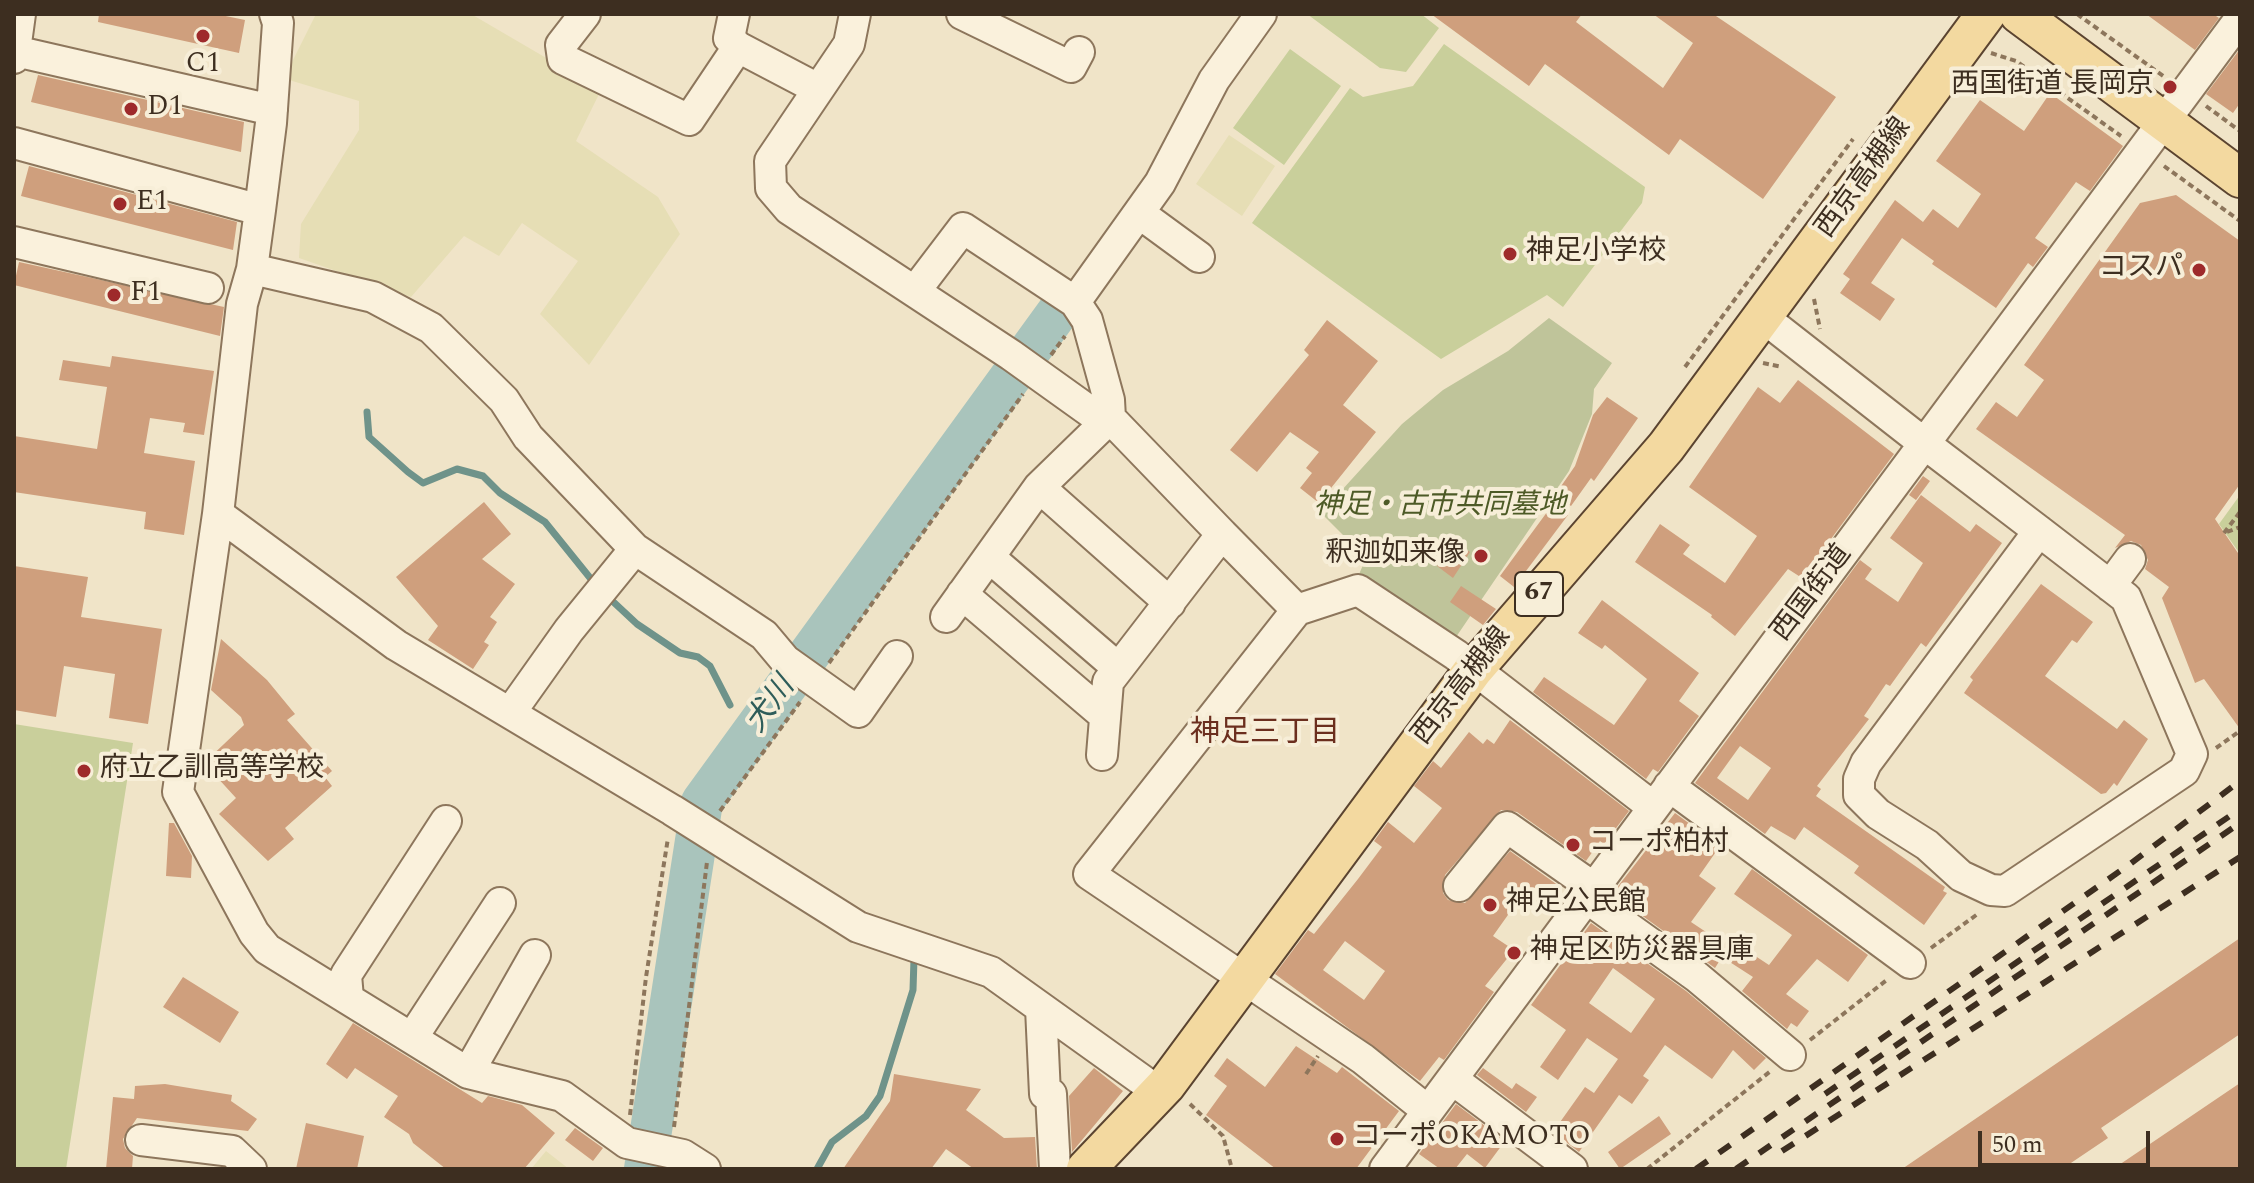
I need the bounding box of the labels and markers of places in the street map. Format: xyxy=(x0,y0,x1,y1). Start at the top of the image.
marker: C1 xyxy=(194,27,212,45)
place label: C1 xyxy=(186,49,220,83)
place label: 西国街道 長岡京 xyxy=(1951,70,2154,104)
marker: 西国街道 長岡京 xyxy=(2161,78,2179,96)
place label: D1 xyxy=(147,92,183,126)
marker: D1 xyxy=(122,100,140,118)
place label: E1 xyxy=(136,187,168,221)
marker: E1 xyxy=(111,195,129,213)
place label: 神足小学校 xyxy=(1526,237,1666,271)
marker: 神足小学校 xyxy=(1501,245,1519,263)
place label: コスパ xyxy=(2099,253,2183,287)
marker: コスパ xyxy=(2190,261,2208,279)
place label: F1 xyxy=(130,278,161,312)
marker: F1 xyxy=(105,286,123,304)
place label: 釈迦如来像 xyxy=(1325,539,1465,573)
marker: 釈迦如来像 xyxy=(1472,547,1490,565)
place label: 府立乙訓高等学校 xyxy=(100,754,324,788)
marker: 府立乙訓高等学校 xyxy=(75,762,93,780)
place label: コーポ柏村 xyxy=(1589,828,1729,862)
marker: コーポ柏村 xyxy=(1564,836,1582,854)
place label: 神足公民館 xyxy=(1506,888,1646,922)
marker: 神足公民館 xyxy=(1481,896,1499,914)
place label: 神足区防災器具庫 xyxy=(1530,936,1754,970)
marker: 神足区防災器具庫 xyxy=(1505,944,1523,962)
place label: コーポOKAMOTO xyxy=(1353,1122,1591,1156)
marker: コーポOKAMOTO xyxy=(1328,1130,1346,1148)

